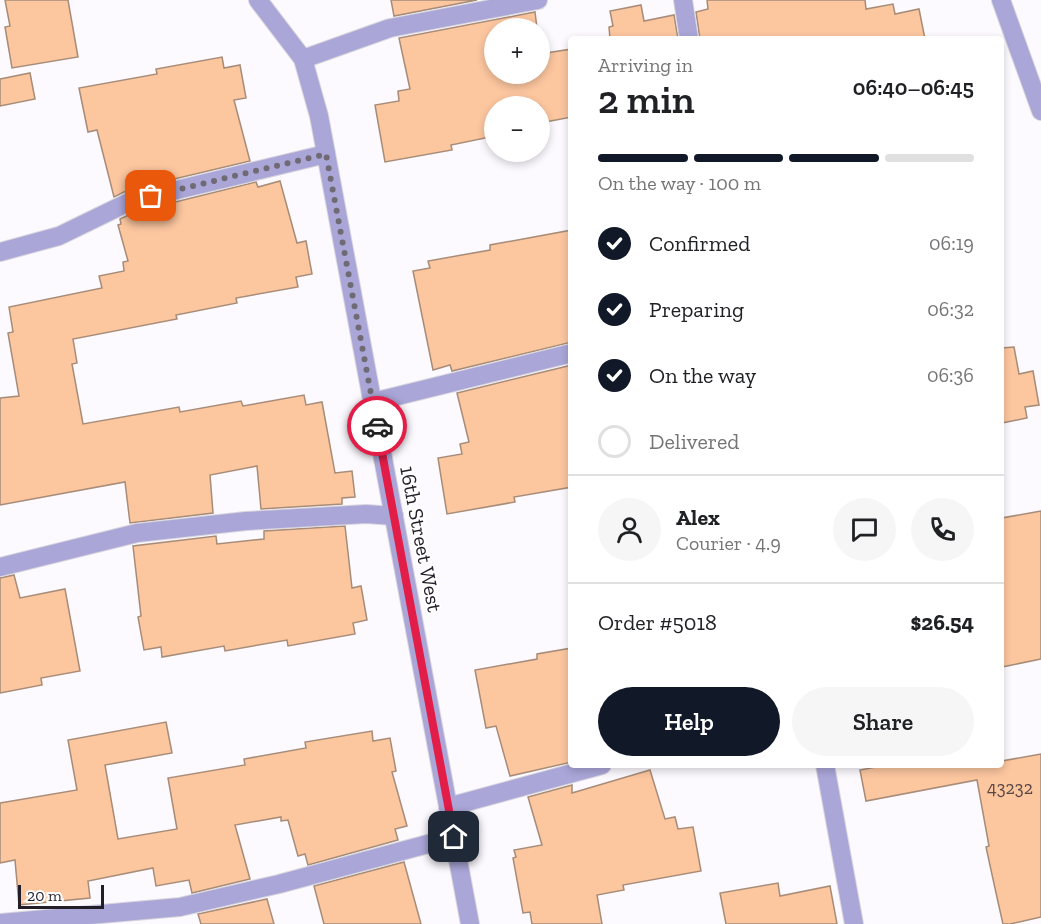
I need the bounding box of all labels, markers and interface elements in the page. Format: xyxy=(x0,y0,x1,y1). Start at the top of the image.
map controls xyxy=(484,18,550,162)
button: + xyxy=(484,18,550,84)
text: Arriving in xyxy=(598,53,693,77)
text: 06:40–06:45 xyxy=(853,74,974,101)
text: 2 min xyxy=(598,76,695,123)
button: − xyxy=(484,96,550,162)
pin xyxy=(125,170,176,221)
text: On the way · 100 m xyxy=(598,171,761,195)
icon: bag xyxy=(134,179,167,212)
icon: check xyxy=(598,227,631,260)
text: Confirmed xyxy=(649,230,750,257)
text: 06:19 xyxy=(929,231,974,255)
icon: check xyxy=(598,293,631,326)
text: Preparing xyxy=(649,296,744,323)
text: 06:32 xyxy=(927,297,974,321)
icon: check xyxy=(598,359,631,392)
text: On the way xyxy=(649,362,756,389)
text: 06:36 xyxy=(927,363,974,387)
courier xyxy=(347,396,407,456)
icon: car xyxy=(361,410,394,443)
text: Delivered xyxy=(649,428,739,455)
street label: 16th Street West xyxy=(395,464,448,614)
button: person xyxy=(598,498,661,561)
button: chat xyxy=(833,498,896,561)
button: phone xyxy=(911,498,974,561)
text: Alex xyxy=(676,504,720,531)
text: Courier · 4.9 xyxy=(676,531,781,555)
text: Order #5018 xyxy=(598,609,717,636)
text: $26.54 xyxy=(911,609,974,636)
button: Help xyxy=(598,687,780,756)
button: Share xyxy=(792,687,974,756)
house number: 43232 xyxy=(987,777,1033,799)
pin xyxy=(428,811,479,862)
icon: home xyxy=(437,820,470,853)
scale bar xyxy=(18,882,104,910)
text: 20 m xyxy=(27,886,62,905)

